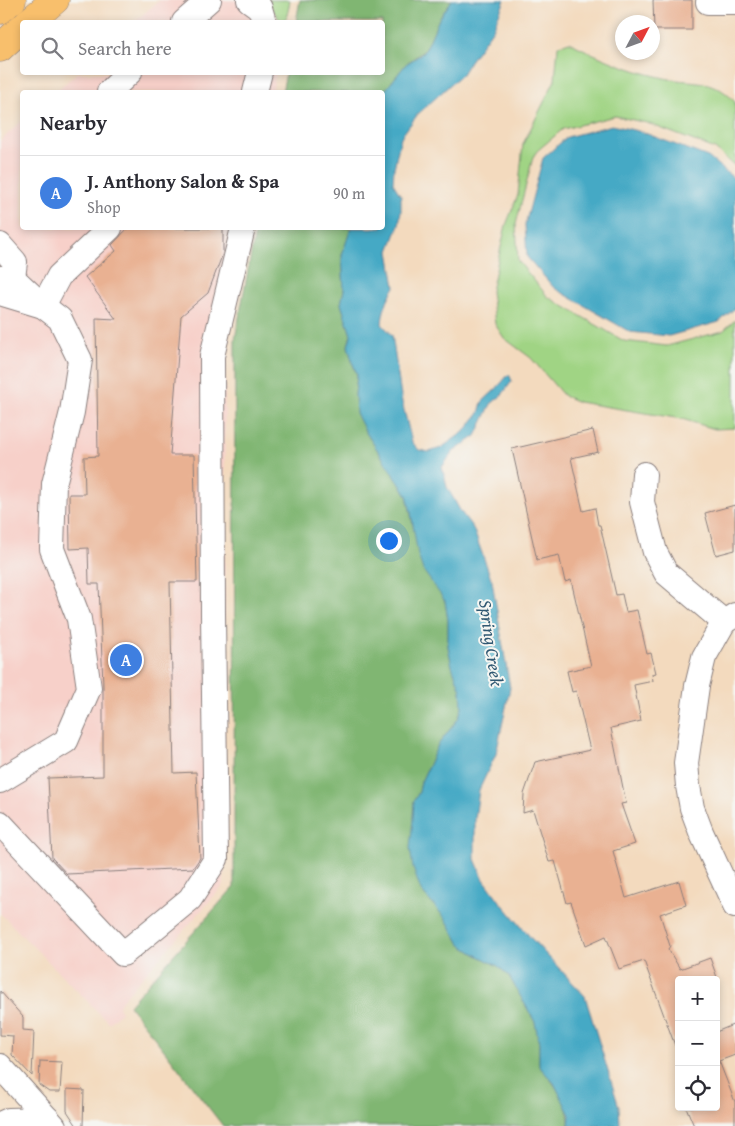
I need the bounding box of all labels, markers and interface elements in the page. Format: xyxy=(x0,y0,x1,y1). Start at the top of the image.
north arrow xyxy=(615,15,660,60)
search box xyxy=(20,20,385,75)
icon: search xyxy=(38,34,66,62)
text: Search here xyxy=(78,34,172,62)
text: Nearby xyxy=(40,107,107,138)
text: J. Anthony Salon & Spa xyxy=(87,167,279,195)
text: A xyxy=(51,181,61,205)
text: 90 m xyxy=(333,181,365,205)
text: Shop xyxy=(87,195,121,219)
your location xyxy=(376,528,402,554)
water label: Spring Creek xyxy=(472,598,511,689)
pin: A xyxy=(110,641,142,679)
map controls xyxy=(675,976,720,1111)
button: + xyxy=(675,976,720,1021)
button: − xyxy=(675,1021,720,1066)
button: locate xyxy=(675,1066,720,1111)

